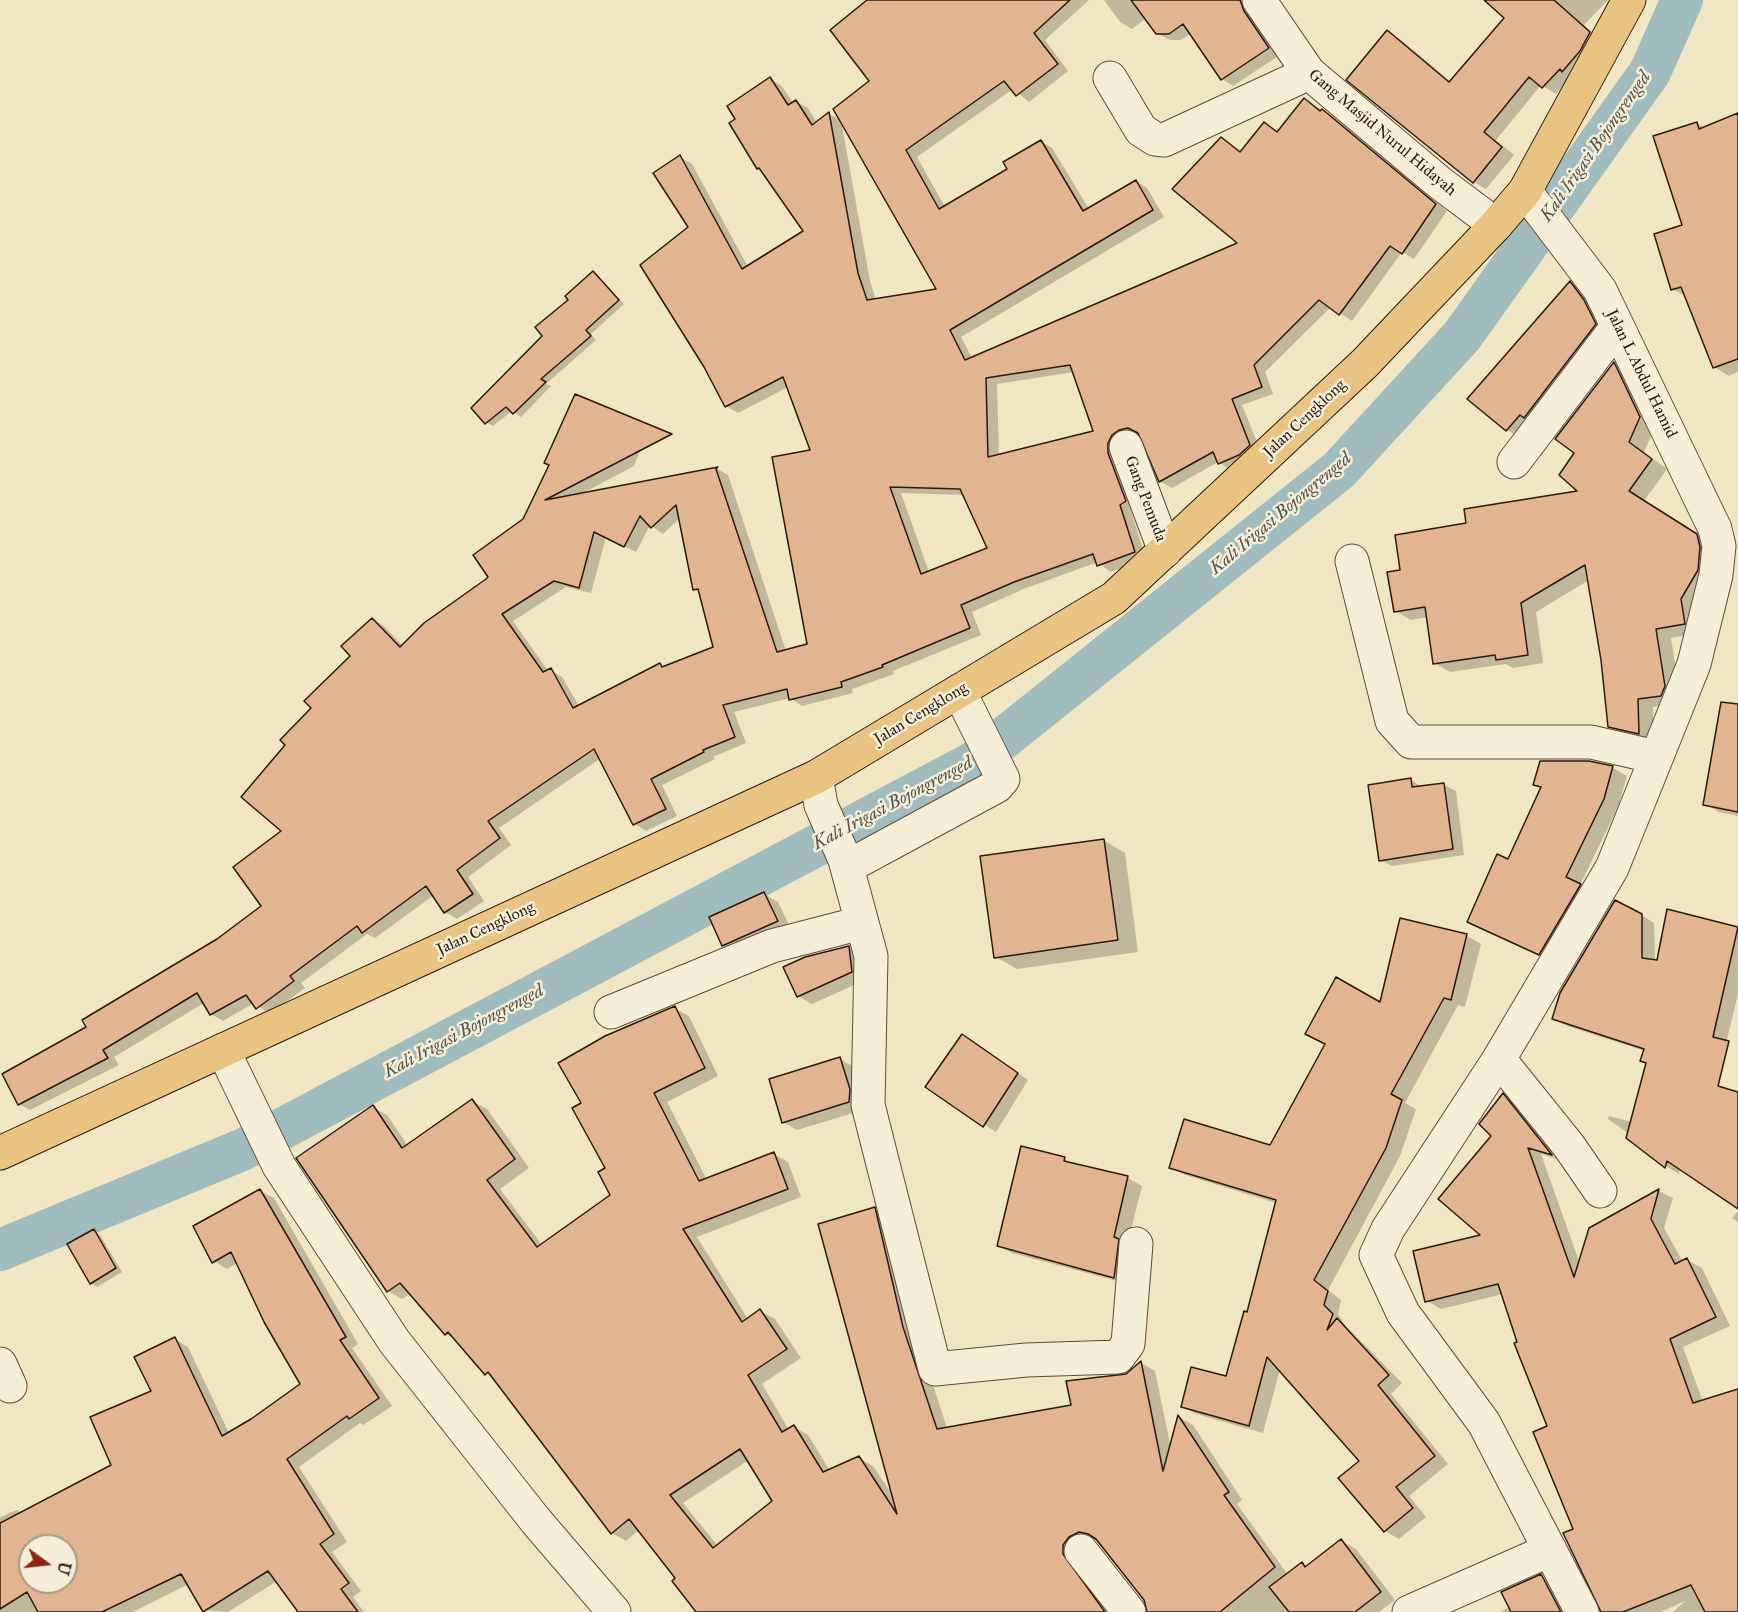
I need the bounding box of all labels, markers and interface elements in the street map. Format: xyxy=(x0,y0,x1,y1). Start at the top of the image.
street label: Gang Masjid Nurul Hidayah xyxy=(1304,66,1460,200)
water label: Kali Irigasi Bojongrenged xyxy=(1536,68,1656,226)
street label: Jalan L Abdul Hamid xyxy=(1602,307,1680,441)
street label: Jalan Cengklong xyxy=(1260,376,1350,462)
water label: Kali Irigasi Bojongrenged xyxy=(1206,448,1356,580)
street label: Gang Pemuda xyxy=(1120,454,1170,544)
street label: Jalan Cengklong xyxy=(871,679,971,749)
water label: Kali Irigasi Bojongrenged xyxy=(809,753,977,855)
street label: Jalan Cengklong xyxy=(434,898,538,960)
water label: Kali Irigasi Bojongrenged xyxy=(380,981,548,1083)
north arrow xyxy=(18,1534,78,1594)
text: U xyxy=(53,1560,75,1577)

